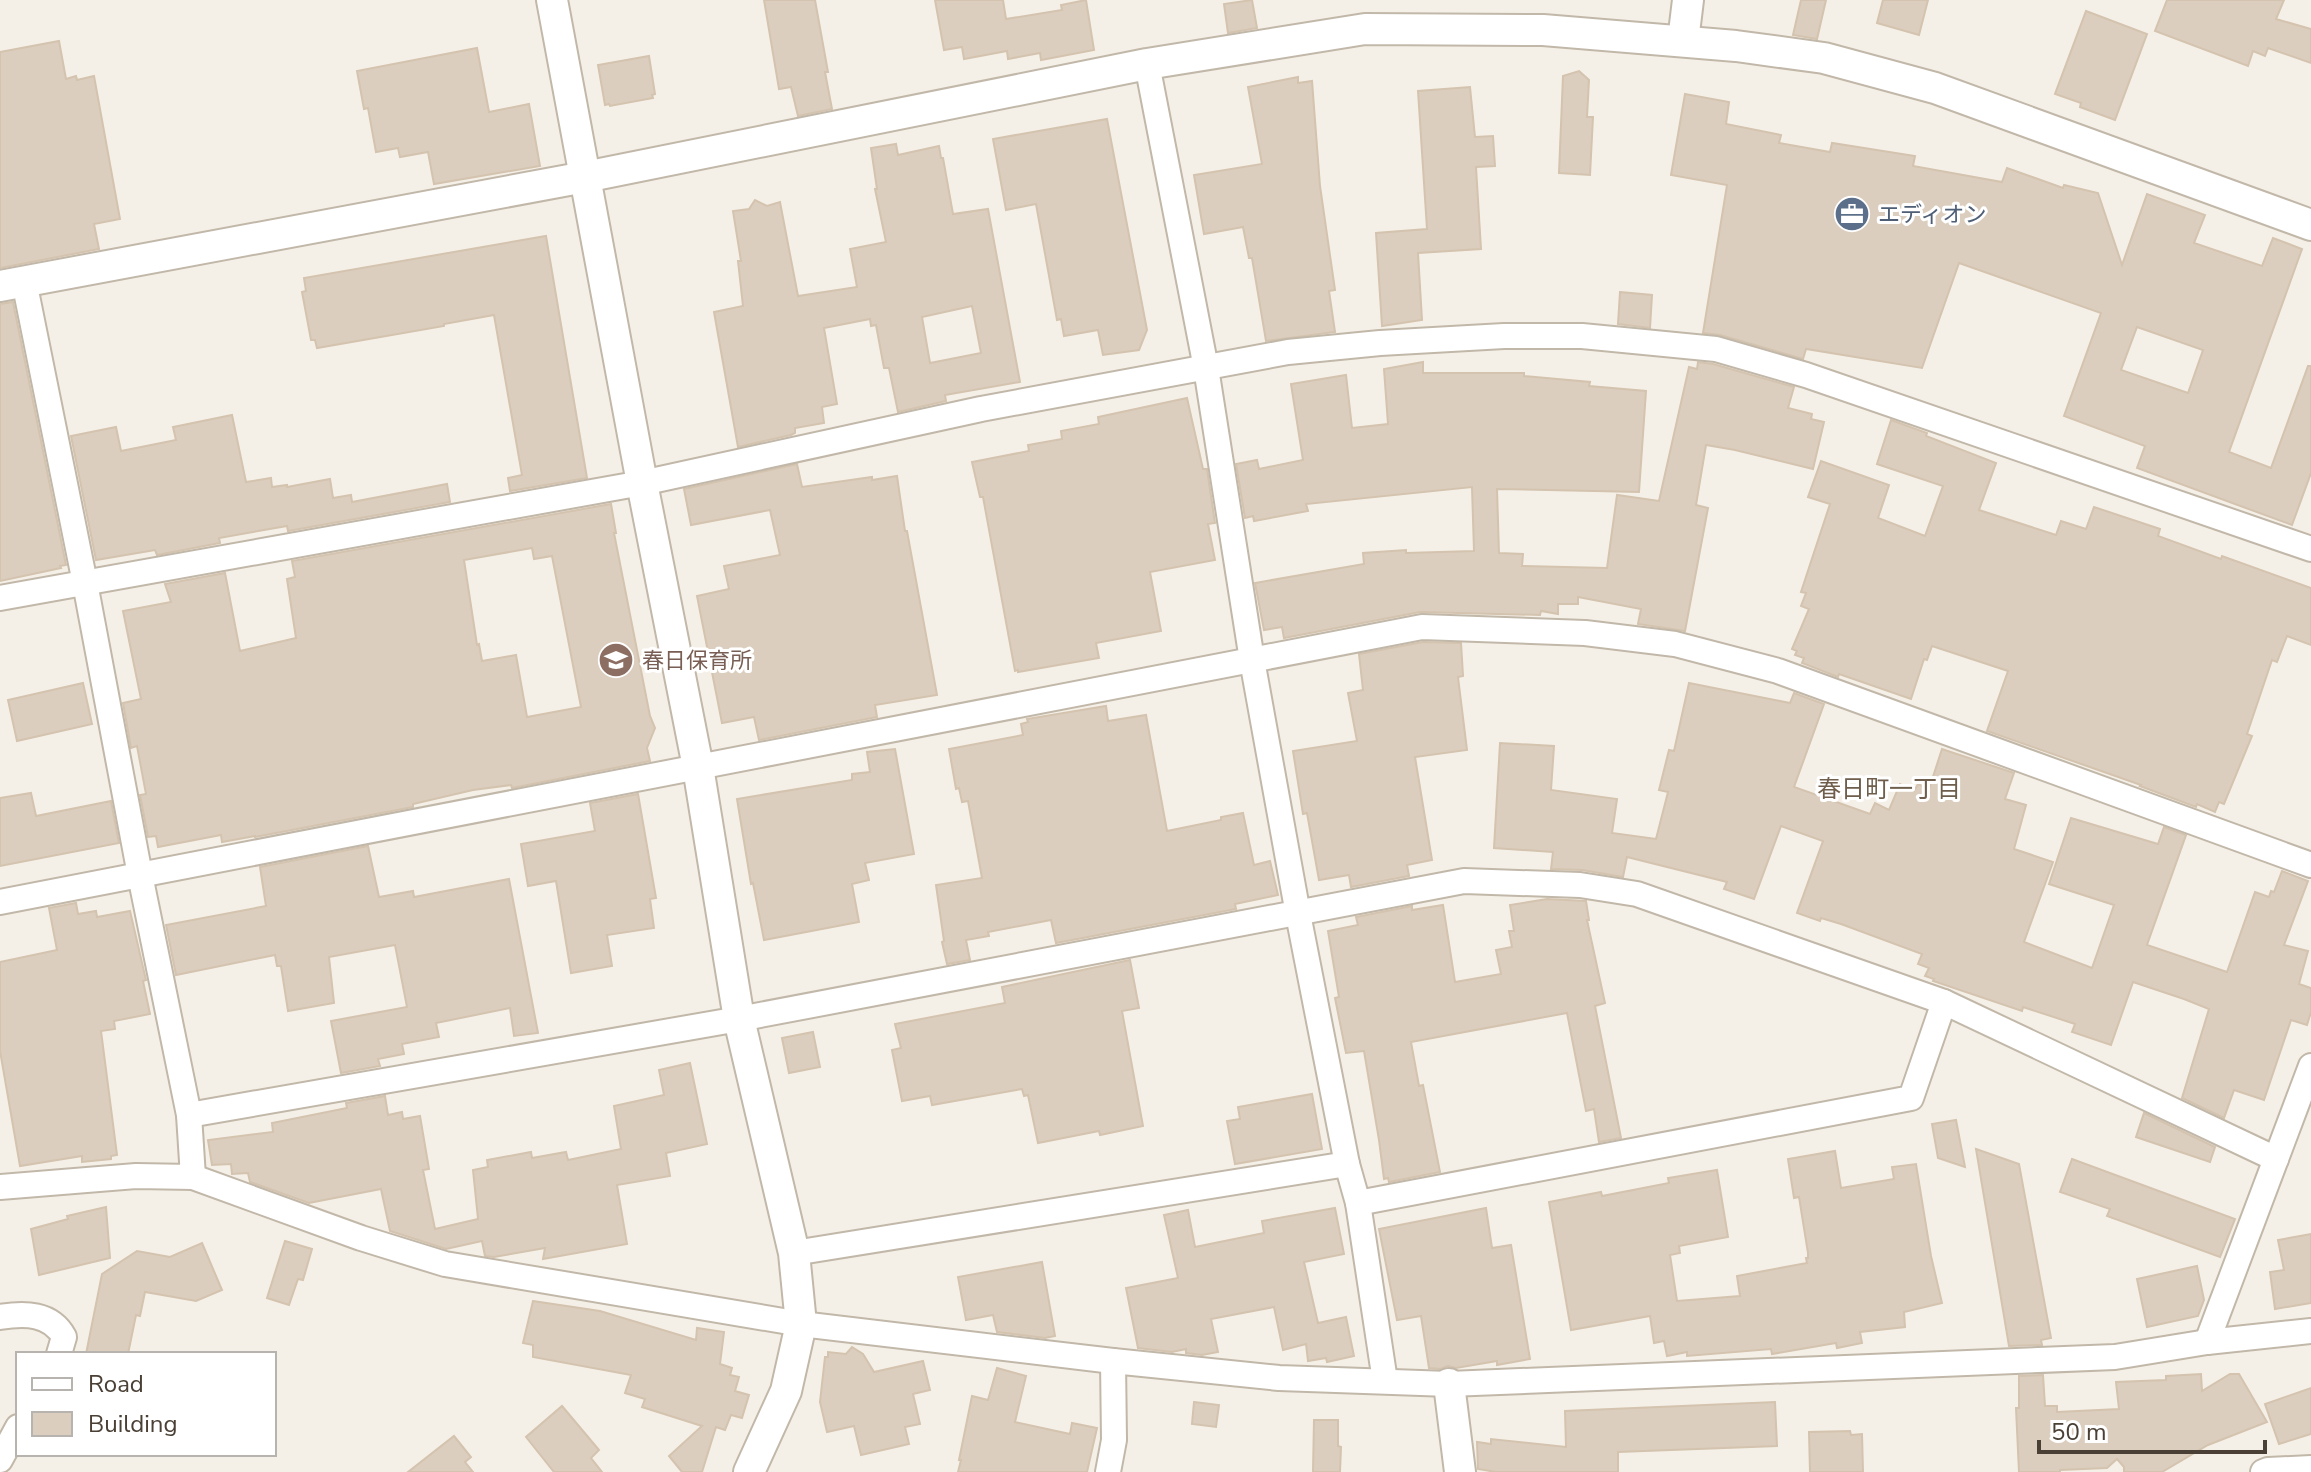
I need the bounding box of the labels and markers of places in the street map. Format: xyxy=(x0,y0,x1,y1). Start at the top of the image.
office icon: エディオン xyxy=(1833,195,1871,233)
place label: エディオン xyxy=(1878,200,1986,230)
school or university icon: 春日保育所 xyxy=(597,641,635,679)
place label: 春日保育所 xyxy=(642,646,752,676)

